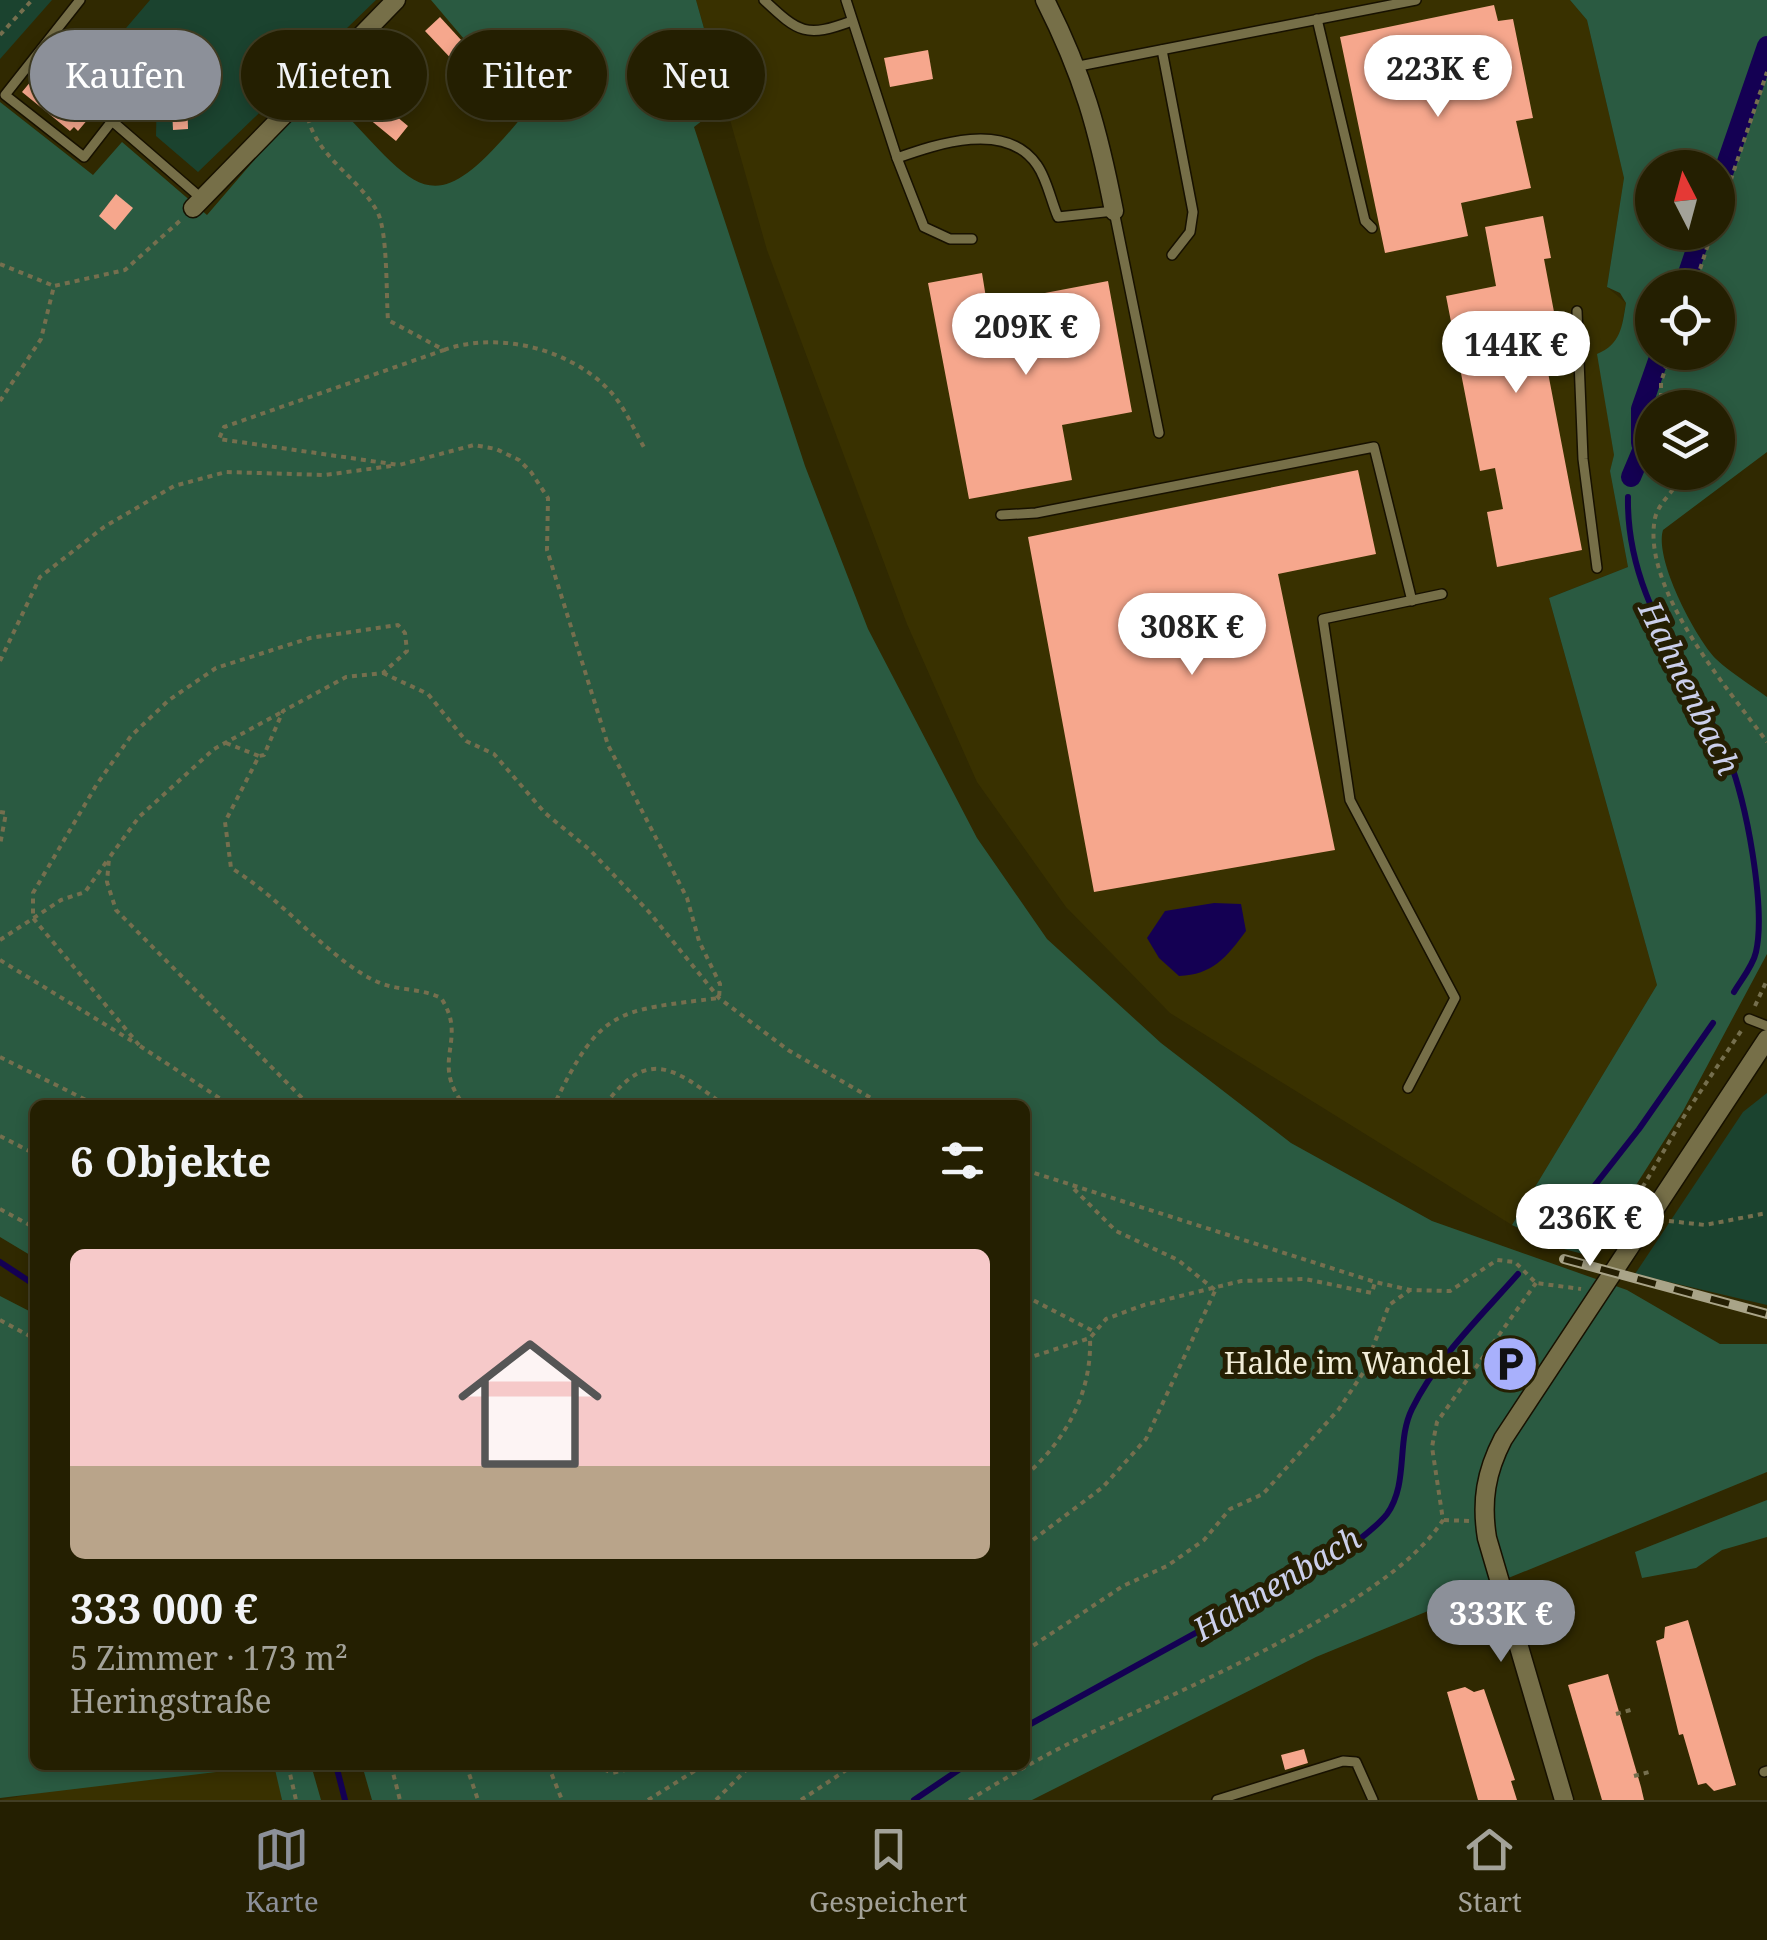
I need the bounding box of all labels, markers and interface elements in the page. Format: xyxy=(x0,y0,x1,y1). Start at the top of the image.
chip: Kaufen xyxy=(30,30,221,120)
chip: Mieten xyxy=(241,30,427,120)
chip: Filter xyxy=(447,30,607,120)
chip: Neu xyxy=(627,30,765,120)
pin: 223K € xyxy=(1357,35,1519,120)
text: 223K € xyxy=(1386,46,1490,89)
north arrow xyxy=(1635,150,1735,250)
map controls xyxy=(1635,150,1735,490)
button: locate xyxy=(1635,270,1735,370)
pin: 209K € xyxy=(945,293,1107,378)
text: 209K € xyxy=(974,304,1078,347)
pin: 144K € xyxy=(1435,311,1597,396)
text: 144K € xyxy=(1464,322,1568,365)
button: layers xyxy=(1635,390,1735,490)
water label: Hahnenbach xyxy=(1629,592,1751,781)
pin: 308K € xyxy=(1111,593,1273,678)
text: 308K € xyxy=(1140,604,1244,647)
text: 6 Objekte xyxy=(70,1132,271,1189)
icon: filters xyxy=(935,1133,990,1188)
pin: 236K € xyxy=(1509,1184,1671,1269)
text: 236K € xyxy=(1538,1195,1642,1238)
icon: home xyxy=(440,1314,620,1494)
parking icon: Halde im Wandel xyxy=(1480,1334,1540,1394)
place label: Halde im Wandel xyxy=(1224,1342,1471,1383)
water label: Hahnenbach xyxy=(1184,1516,1368,1650)
text: 333 000 € xyxy=(70,1579,258,1636)
pin: 333K € xyxy=(1420,1580,1582,1665)
text: 333K € xyxy=(1449,1591,1553,1634)
text: 5 Zimmer · 173 m² xyxy=(70,1636,348,1679)
text: Heringstraße xyxy=(70,1679,272,1722)
tab: Karte xyxy=(245,1822,319,1920)
tab: Gespeichert xyxy=(809,1822,967,1920)
tab: Start xyxy=(1458,1822,1522,1920)

